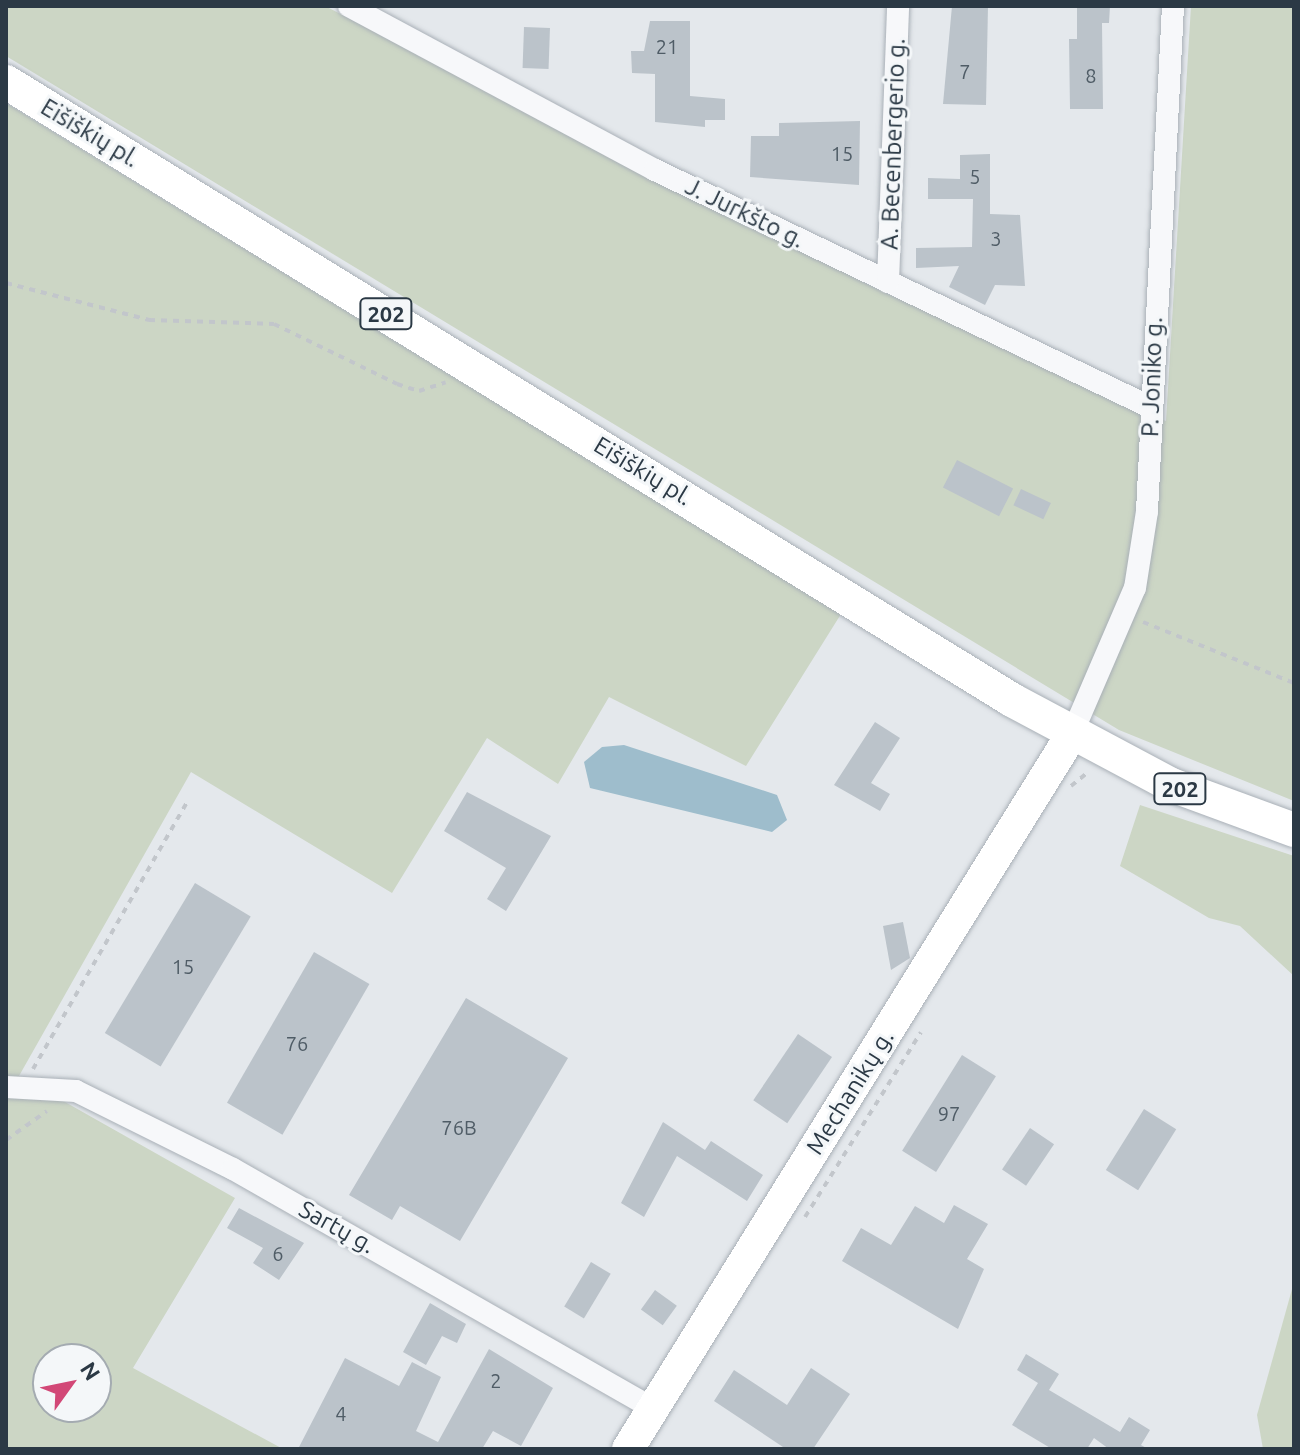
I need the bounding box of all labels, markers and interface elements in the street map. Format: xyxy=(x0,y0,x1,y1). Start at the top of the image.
house number: 21 xyxy=(656,34,678,58)
street label: A. Becenbergerio g. xyxy=(875,38,911,250)
house number: 7 xyxy=(959,59,971,83)
house number: 8 xyxy=(1085,63,1097,87)
street label: Eišiškių pl. xyxy=(36,92,144,174)
house number: 15 xyxy=(831,141,853,165)
house number: 5 xyxy=(969,164,981,188)
street label: J. Jurkšto g. xyxy=(681,172,809,254)
house number: 3 xyxy=(990,226,1002,250)
road number: 202 xyxy=(358,296,414,332)
street label: P. Joniko g. xyxy=(1136,316,1168,438)
street label: Eišiškių pl. xyxy=(589,430,697,512)
road number: 202 xyxy=(1152,771,1208,807)
house number: 15 xyxy=(172,954,194,978)
street label: Mechanikų g. xyxy=(800,1024,900,1160)
house number: 76 xyxy=(286,1031,308,1055)
house number: 97 xyxy=(938,1101,960,1125)
house number: 76B xyxy=(441,1115,477,1139)
street label: Sartų g. xyxy=(294,1194,380,1260)
house number: 6 xyxy=(272,1241,284,1265)
north arrow xyxy=(32,1343,112,1423)
text: N xyxy=(76,1357,106,1384)
house number: 2 xyxy=(490,1368,502,1392)
house number: 4 xyxy=(335,1401,347,1425)

